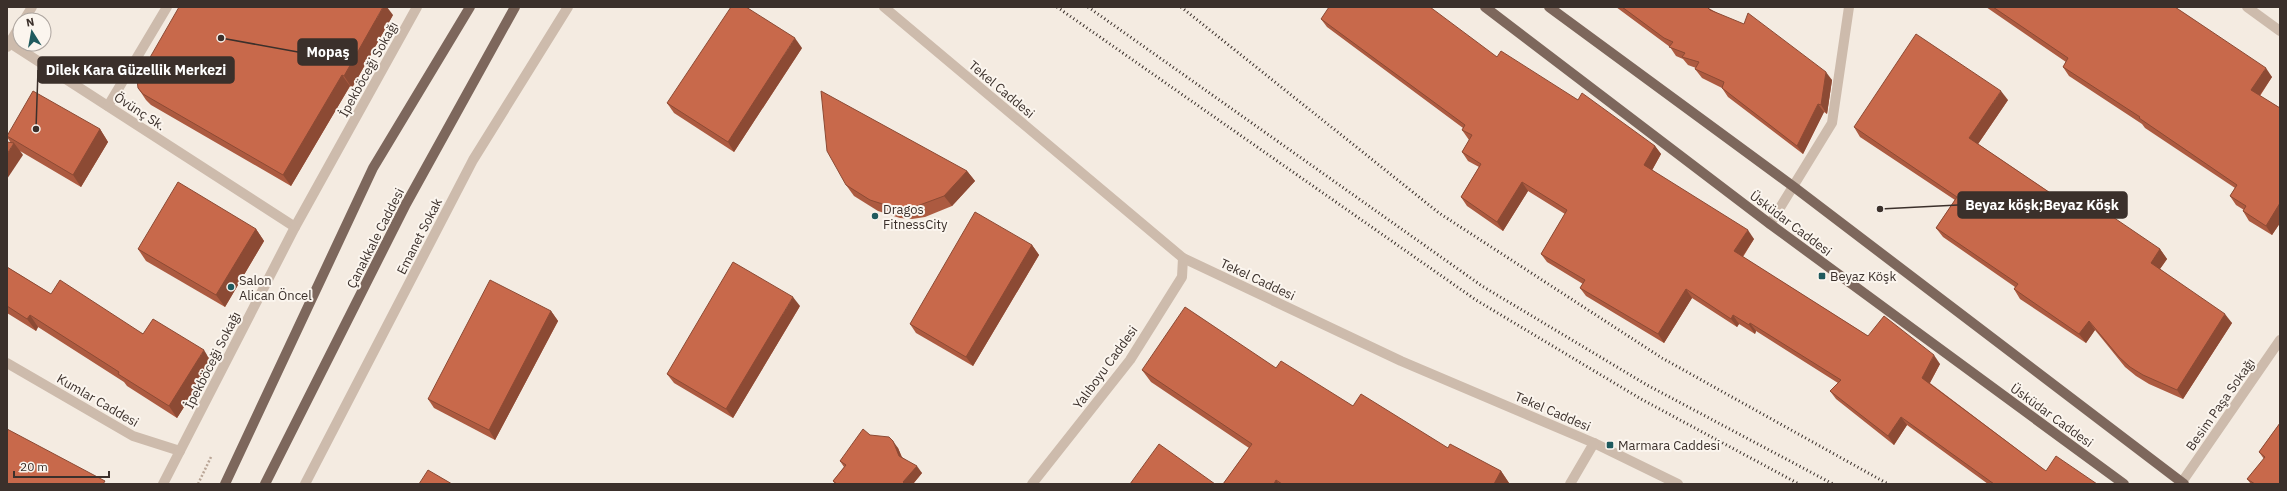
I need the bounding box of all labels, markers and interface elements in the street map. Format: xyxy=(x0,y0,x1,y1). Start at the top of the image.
north arrow xyxy=(12,12,52,52)
text: N xyxy=(25,15,35,30)
street label: İpekböceği Sokağı xyxy=(335,18,402,120)
callout: Mopaş xyxy=(298,39,357,65)
text: Mopaş xyxy=(307,43,349,61)
callout: Dilek Kara Güzellik Merkezi xyxy=(38,57,234,83)
street label: Tekel Caddesi xyxy=(965,57,1038,122)
text: Dilek Kara Güzellik Merkezi xyxy=(46,61,226,79)
street label: Övünç Sk. xyxy=(111,89,169,134)
street label: Çanakkale Caddesi xyxy=(343,185,408,291)
street label: Üsküdar Caddesi xyxy=(1746,187,1835,260)
callout: Beyaz köşk;Beyaz Köşk xyxy=(1958,192,2127,218)
street label: Emanet Sokak xyxy=(393,195,446,277)
text: Beyaz köşk;Beyaz Köşk xyxy=(1965,196,2120,214)
place label: Dragos FitnessCity xyxy=(883,201,948,233)
marker: Dragos FitnessCity xyxy=(870,211,880,221)
street label: Tekel Caddesi xyxy=(1218,255,1298,304)
place label: Beyaz Köşk xyxy=(1830,268,1896,285)
marker: Beyaz Köşk xyxy=(1817,271,1827,281)
place label: Salon Alican Öncel xyxy=(239,272,312,304)
marker: Salon Alican Öncel xyxy=(226,282,236,292)
street label: İpekböceği Sokağı xyxy=(181,309,244,412)
street label: Yalıboyu Caddesi xyxy=(1069,322,1141,412)
street label: Besim Paşa Sokağı xyxy=(2182,355,2259,454)
street label: Kumlar Caddesi xyxy=(54,370,142,431)
street label: Üsküdar Caddesi xyxy=(2007,380,2097,451)
street label: Tekel Caddesi xyxy=(1512,388,1593,435)
place label: Marmara Caddesi xyxy=(1618,437,1720,454)
marker: Marmara Caddesi xyxy=(1605,440,1615,450)
scale bar xyxy=(14,453,109,479)
text: 20 m xyxy=(20,459,48,474)

